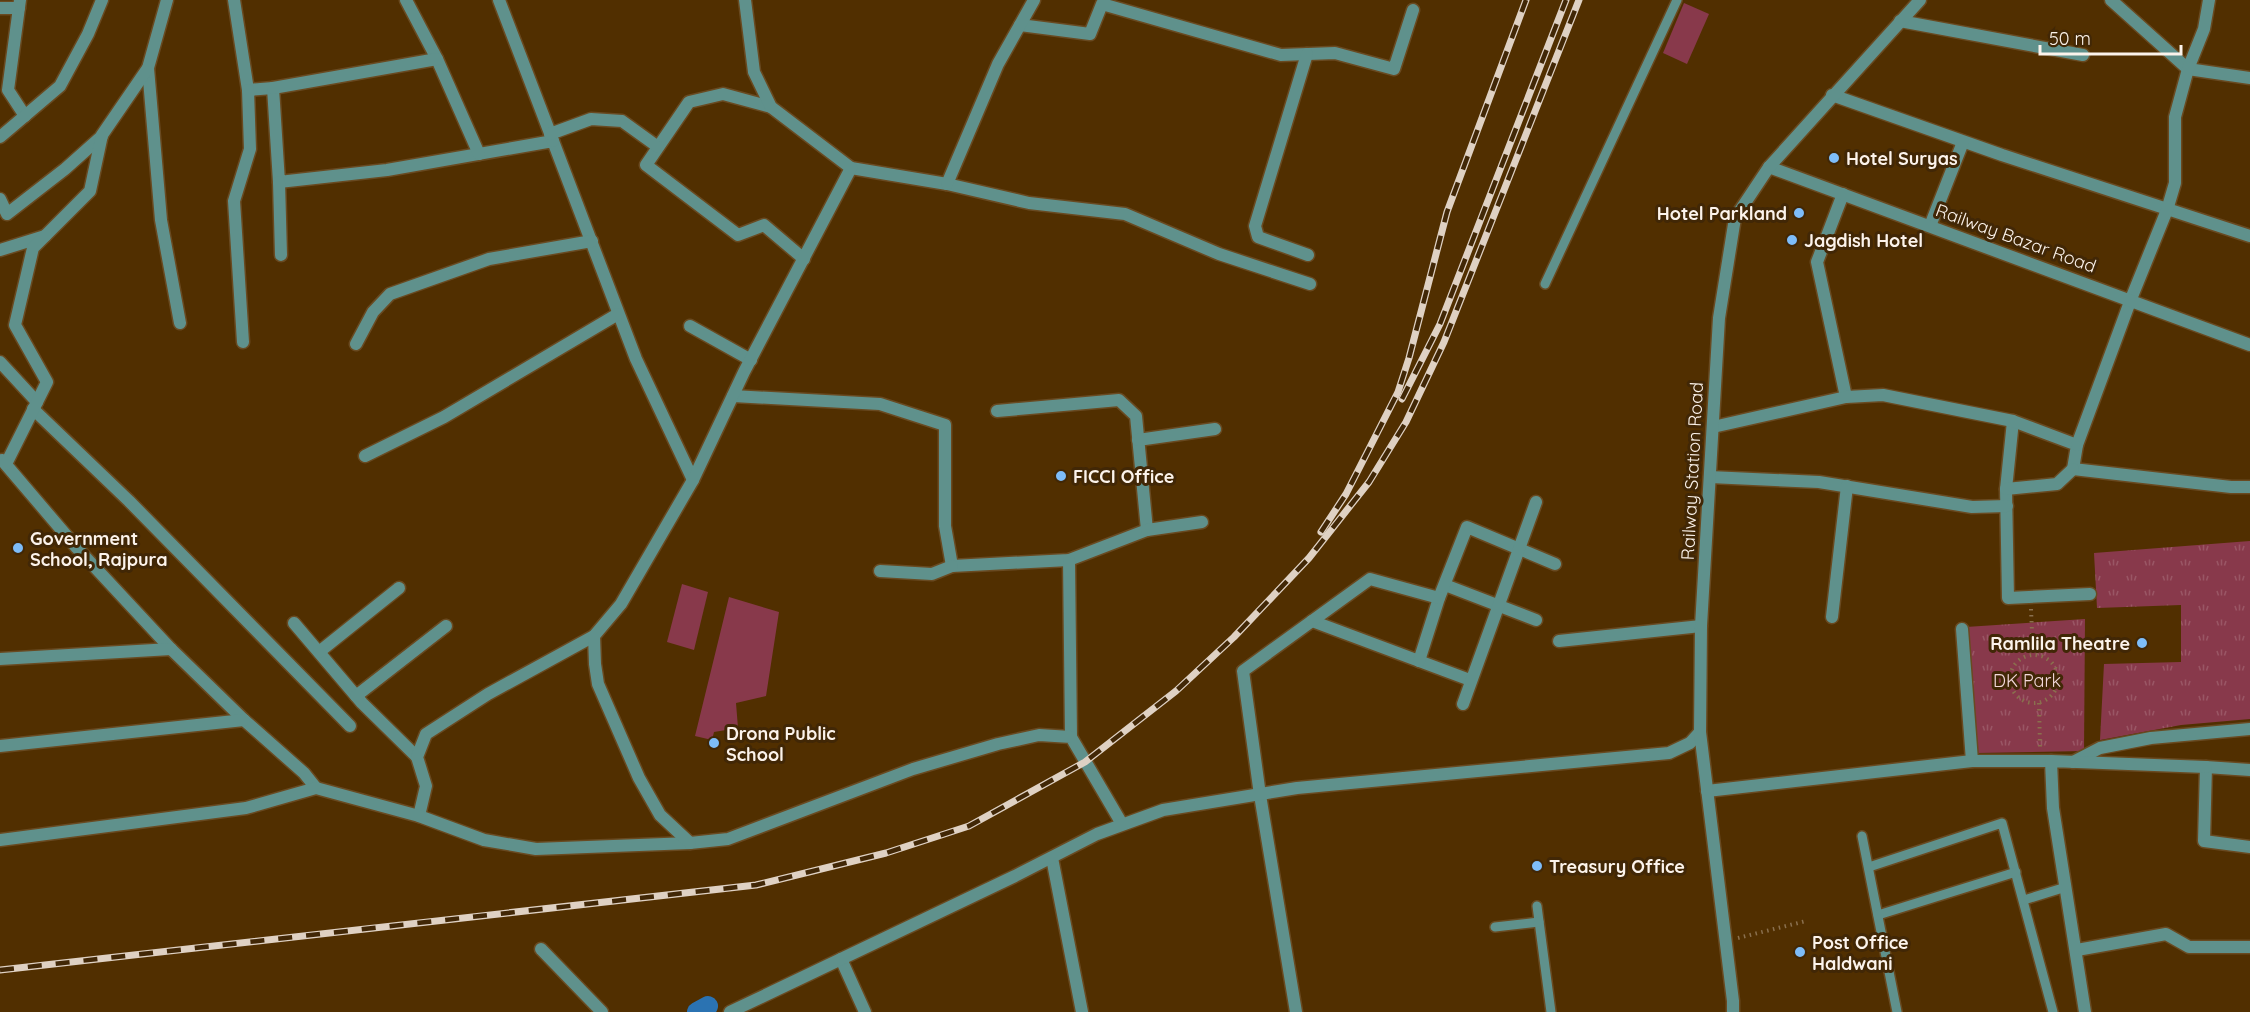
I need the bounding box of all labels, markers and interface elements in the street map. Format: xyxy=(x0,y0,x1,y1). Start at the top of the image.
scale bar xyxy=(2040,18,2181,56)
text: 50 m xyxy=(2049,27,2091,50)
place label: Hotel Suryas xyxy=(1846,147,1958,170)
marker: Hotel Suryas xyxy=(1827,151,1841,165)
street label: Railway Bazar Road xyxy=(1933,198,2099,278)
place label: Hotel Parkland xyxy=(1657,202,1787,225)
marker: Hotel Parkland xyxy=(1792,206,1806,220)
place label: Jagdish Hotel xyxy=(1804,229,1923,252)
marker: Jagdish Hotel xyxy=(1785,233,1799,247)
street label: Railway Station Road xyxy=(1676,381,1708,561)
place label: FICCI Office xyxy=(1073,465,1174,488)
marker: FICCI Office xyxy=(1054,469,1068,483)
place label: Government School, Rajpura xyxy=(30,527,167,571)
marker: Government School, Rajpura xyxy=(11,541,25,555)
place label: Ramlila Theatre xyxy=(1990,632,2130,655)
marker: Ramlila Theatre xyxy=(2135,636,2149,650)
park label: DK Park xyxy=(1993,669,2061,692)
place label: Drona Public School xyxy=(726,722,836,766)
marker: Drona Public School xyxy=(707,736,721,750)
place label: Treasury Office xyxy=(1549,855,1685,878)
marker: Treasury Office xyxy=(1530,859,1544,873)
place label: Post Office Haldwani xyxy=(1812,931,1909,975)
marker: Post Office Haldwani xyxy=(1793,945,1807,959)

